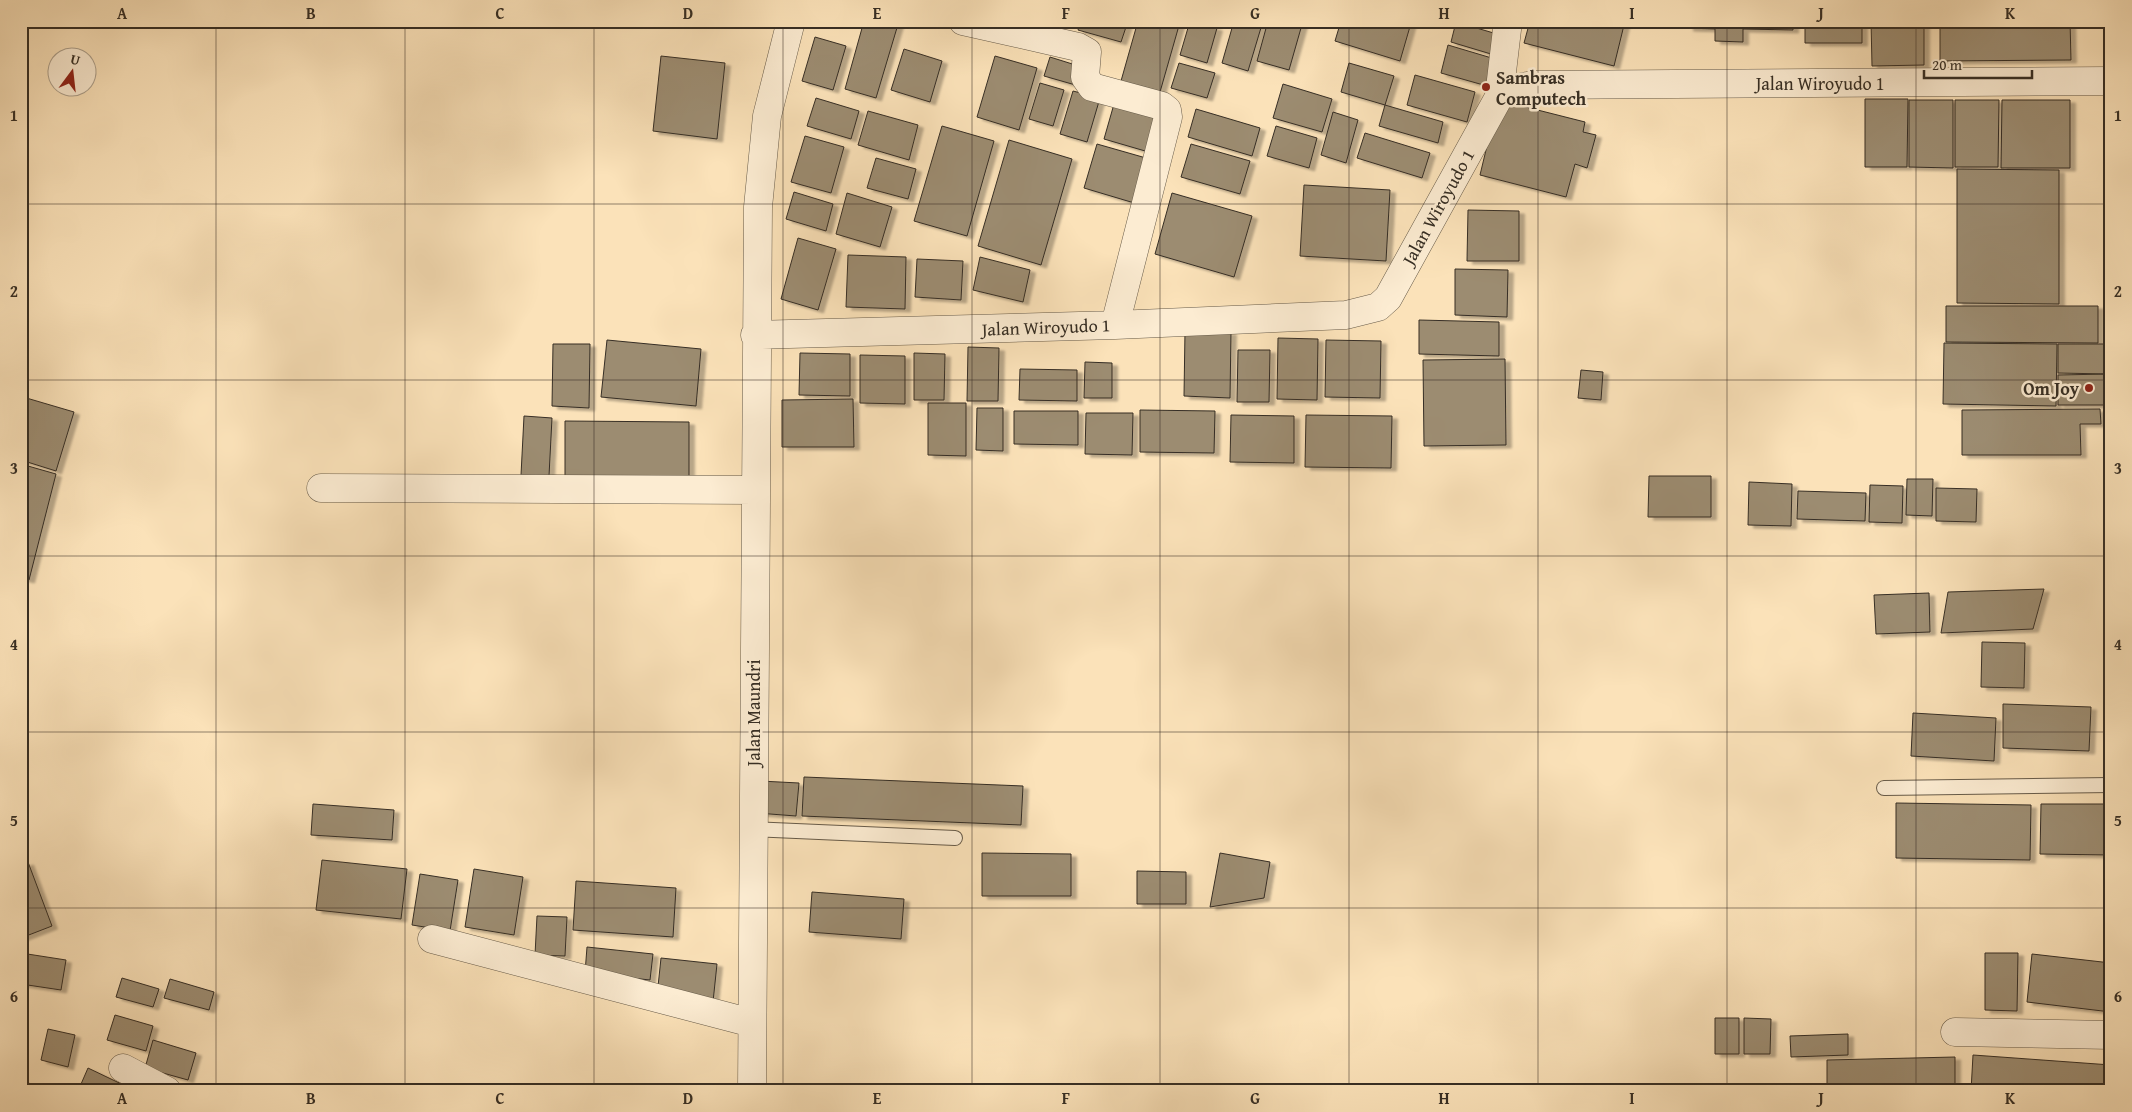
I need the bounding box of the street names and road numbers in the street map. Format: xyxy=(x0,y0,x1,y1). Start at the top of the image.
street label: Jalan Wiroyudo 1 xyxy=(1754,70,1884,97)
street label: Jalan Wiroyudo 1 xyxy=(1394,144,1481,272)
street label: Jalan Wiroyudo 1 xyxy=(979,311,1111,343)
street label: Jalan Maundri xyxy=(740,660,767,769)

